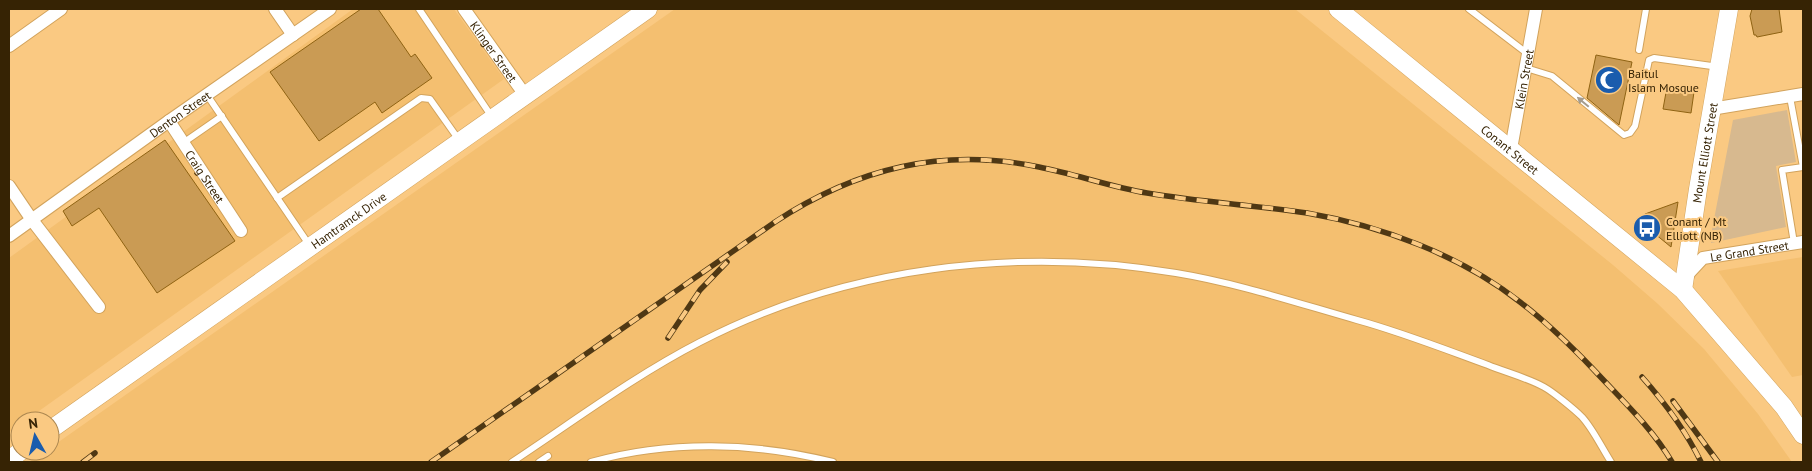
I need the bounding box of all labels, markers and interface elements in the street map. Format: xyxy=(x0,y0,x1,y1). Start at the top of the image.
street label: Klinger Street xyxy=(467,18,521,85)
street label: Klein Street xyxy=(1511,48,1536,110)
mosque icon: Baitul Islam Mosque xyxy=(1594,65,1624,95)
place label: Baitul Islam Mosque xyxy=(1628,66,1699,95)
street label: Denton Street xyxy=(146,87,213,140)
one-way arrow xyxy=(1578,96,1590,108)
street label: Mount Elliott Street xyxy=(1689,101,1720,204)
street label: Conant Street xyxy=(1478,121,1542,177)
street label: Craig Street xyxy=(182,147,228,206)
street label: Hamtramck Drive xyxy=(308,188,389,252)
bus stop icon: Conant / Mt Elliott (NB) xyxy=(1632,213,1662,243)
place label: Conant / Mt Elliott (NB) xyxy=(1666,214,1726,243)
street label: Le Grand Street xyxy=(1709,237,1790,264)
north arrow xyxy=(10,411,60,461)
text: N xyxy=(27,414,39,433)

